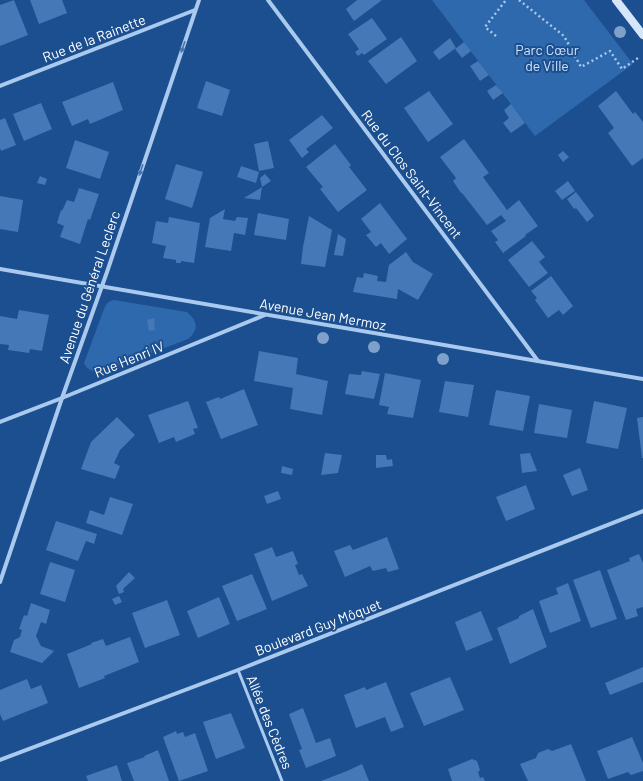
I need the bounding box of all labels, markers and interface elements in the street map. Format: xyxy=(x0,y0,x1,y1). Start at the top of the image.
street label: Rue de la Rainette xyxy=(40,11,148,65)
park label: Parc Cœur de Ville xyxy=(515,41,579,74)
one-way arrow xyxy=(179,42,185,54)
street label: Rue du Clos Saint-Vincent xyxy=(358,106,466,242)
one-way arrow xyxy=(138,165,144,177)
street label: Avenue du Général Leclerc xyxy=(55,209,123,365)
street label: Avenue Jean Mermoz xyxy=(258,295,388,333)
street label: Rue Henri IV xyxy=(92,337,166,381)
street label: Boulevard Guy Môquet xyxy=(252,595,384,659)
street label: Allée des Cèdres xyxy=(243,673,297,772)

